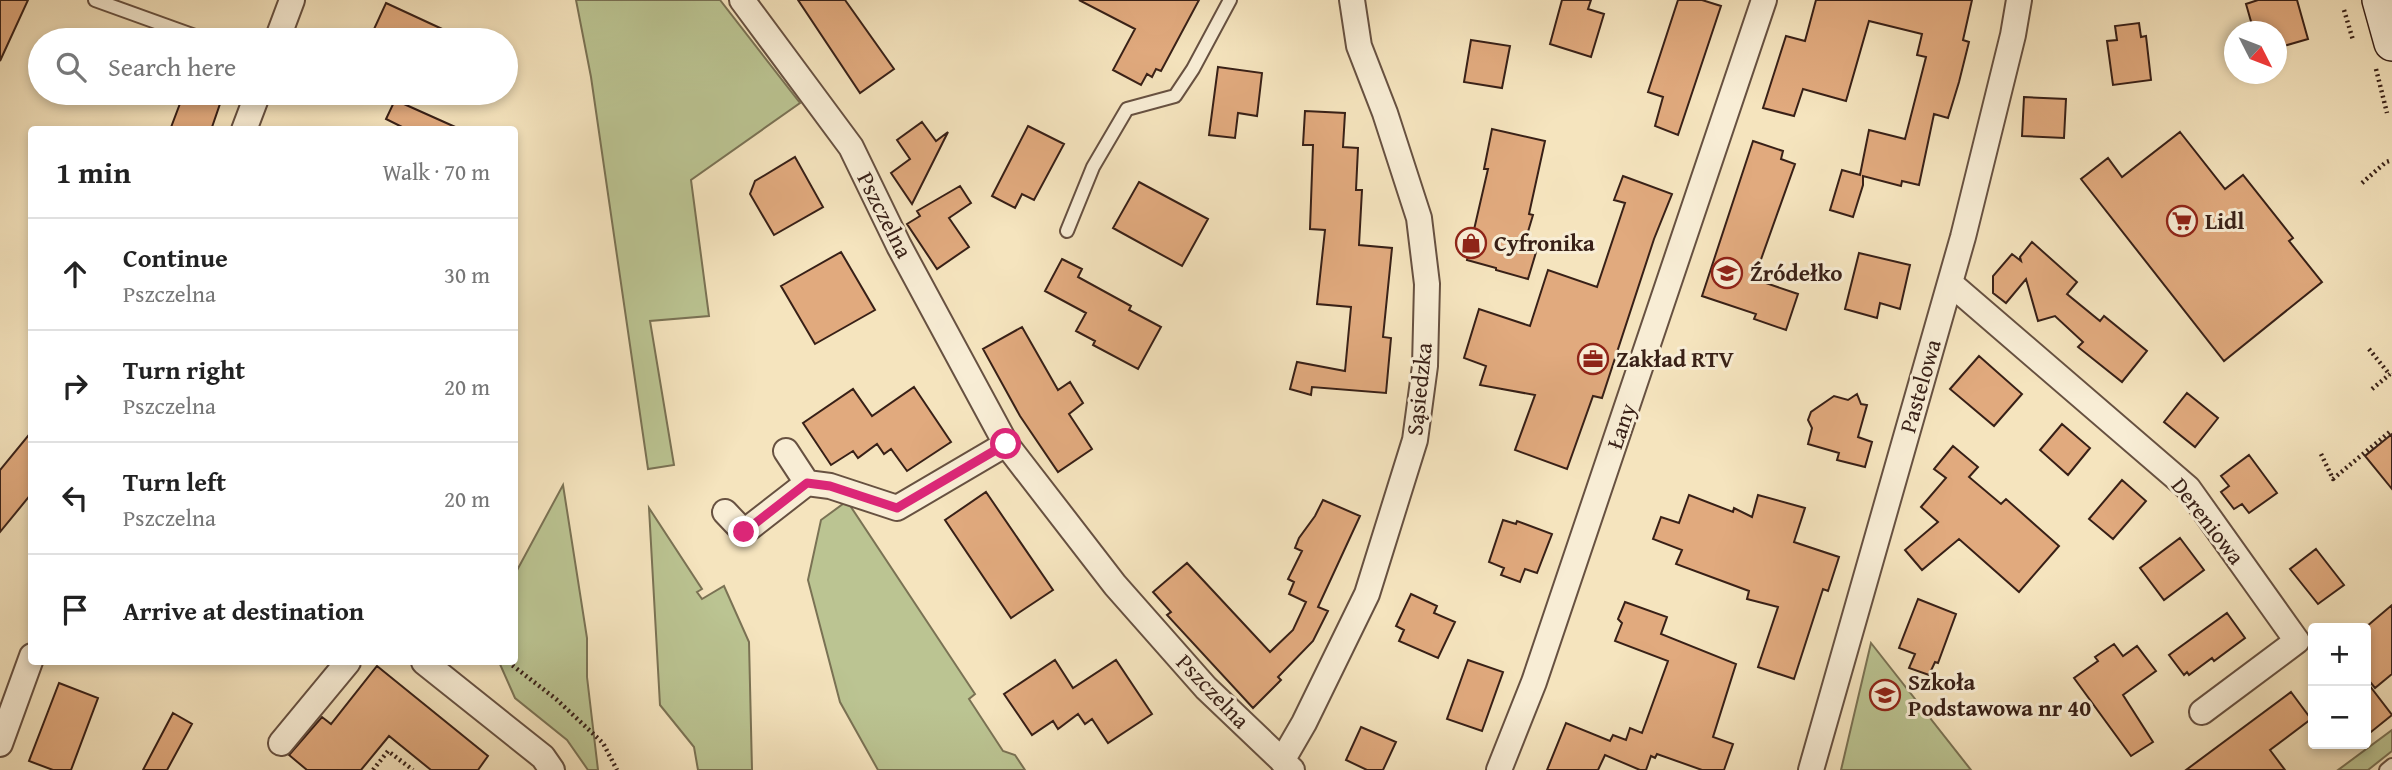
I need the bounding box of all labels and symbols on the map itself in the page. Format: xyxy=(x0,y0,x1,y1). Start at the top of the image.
north arrow xyxy=(2224,21,2287,84)
street label: Pszczelna xyxy=(850,166,921,264)
supermarket icon: Lidl xyxy=(2165,204,2199,238)
place label: Lidl xyxy=(2205,204,2244,237)
shop icon: Cyfronika xyxy=(1454,226,1488,260)
place label: Cyfronika xyxy=(1494,226,1595,259)
school or university icon: Źródełko xyxy=(1710,256,1744,290)
place label: Źródełko xyxy=(1750,256,1842,289)
street label: Pastelowa xyxy=(1890,335,1949,437)
street label: Sąsiedzka xyxy=(1397,341,1440,437)
office icon: Zakład RTV xyxy=(1576,342,1610,376)
place label: Zakład RTV xyxy=(1616,342,1735,375)
street label: Łany xyxy=(1597,398,1644,453)
route start xyxy=(990,428,1021,459)
street label: Dereniowa xyxy=(2164,470,2253,571)
route end xyxy=(728,516,759,547)
street label: Pszczelna xyxy=(1169,646,1258,736)
place label: Szkoła Podstawowa nr 40 xyxy=(1908,665,2091,724)
school or university icon: Szkoła Podstawowa nr 40 xyxy=(1868,678,1902,712)

